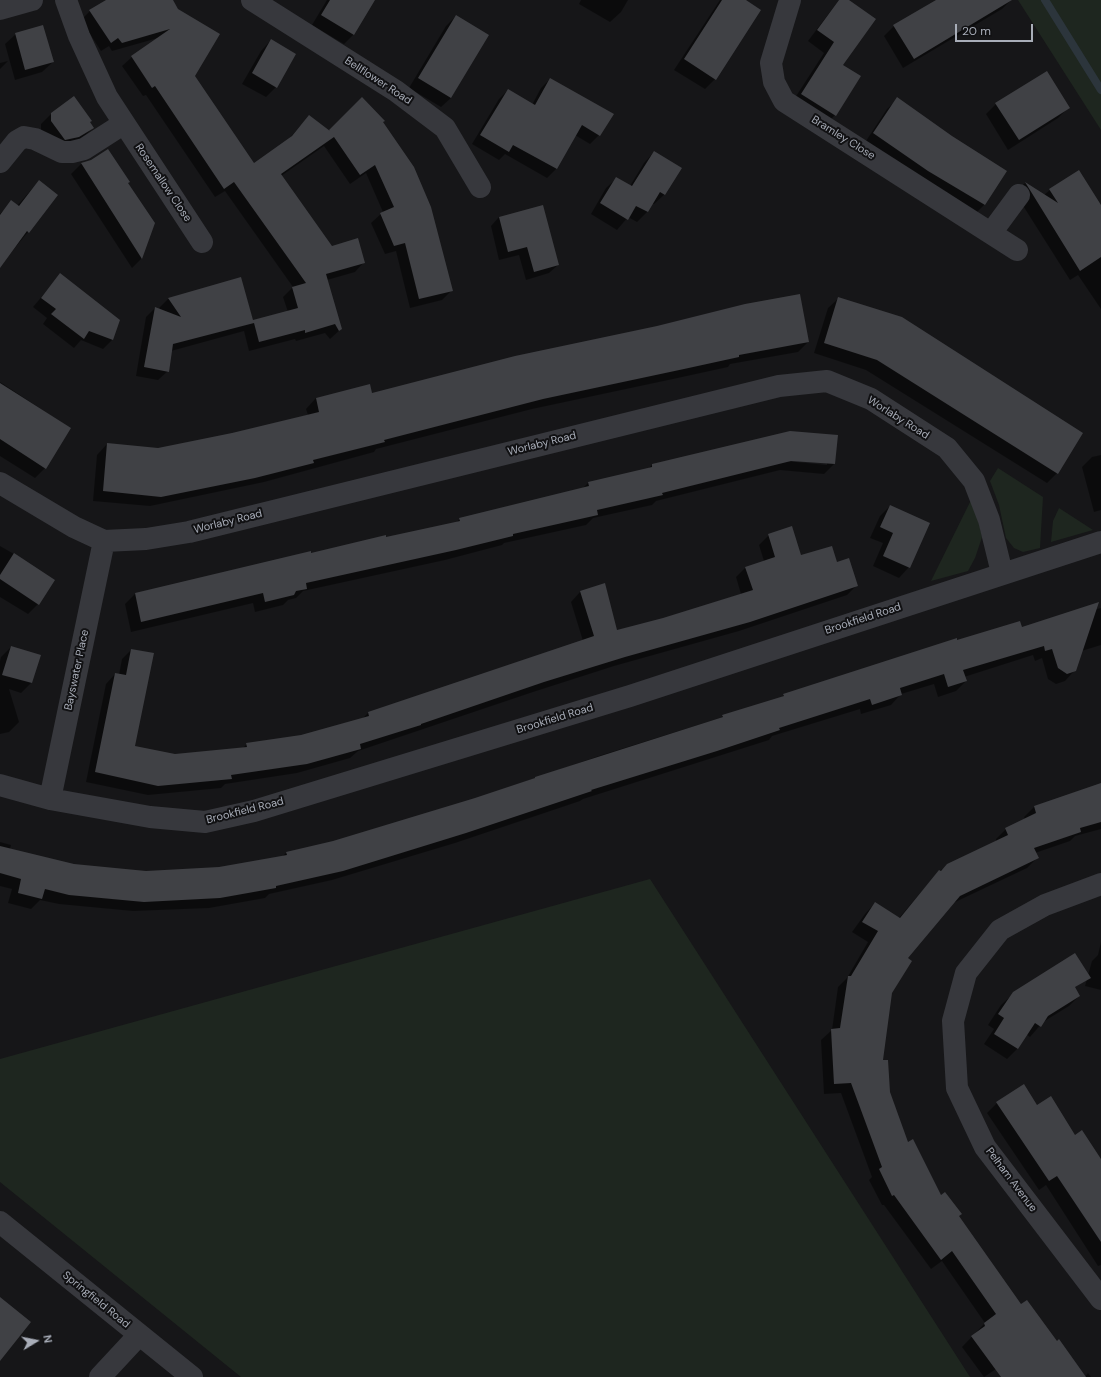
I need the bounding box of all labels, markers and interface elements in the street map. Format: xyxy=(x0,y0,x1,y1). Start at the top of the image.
scale bar xyxy=(957,16,1035,42)
text: 20 m xyxy=(962,23,991,39)
street label: Bellflower Road xyxy=(342,54,414,108)
street label: Bramley Close xyxy=(809,113,877,163)
street label: Rosemallow Close xyxy=(132,141,194,225)
street label: Worlaby Road xyxy=(865,394,931,442)
street label: Worlaby Road xyxy=(506,429,578,459)
street label: Worlaby Road xyxy=(192,507,264,537)
street label: Brookfield Road xyxy=(823,600,903,638)
street label: Bayswater Place xyxy=(62,628,92,712)
street label: Brookfield Road xyxy=(515,701,595,737)
street label: Brookfield Road xyxy=(205,795,285,827)
street label: Pelham Avenue xyxy=(983,1145,1039,1215)
street label: Springfield Road xyxy=(60,1269,132,1331)
north arrow xyxy=(16,1321,56,1361)
text: N xyxy=(40,1334,55,1344)

